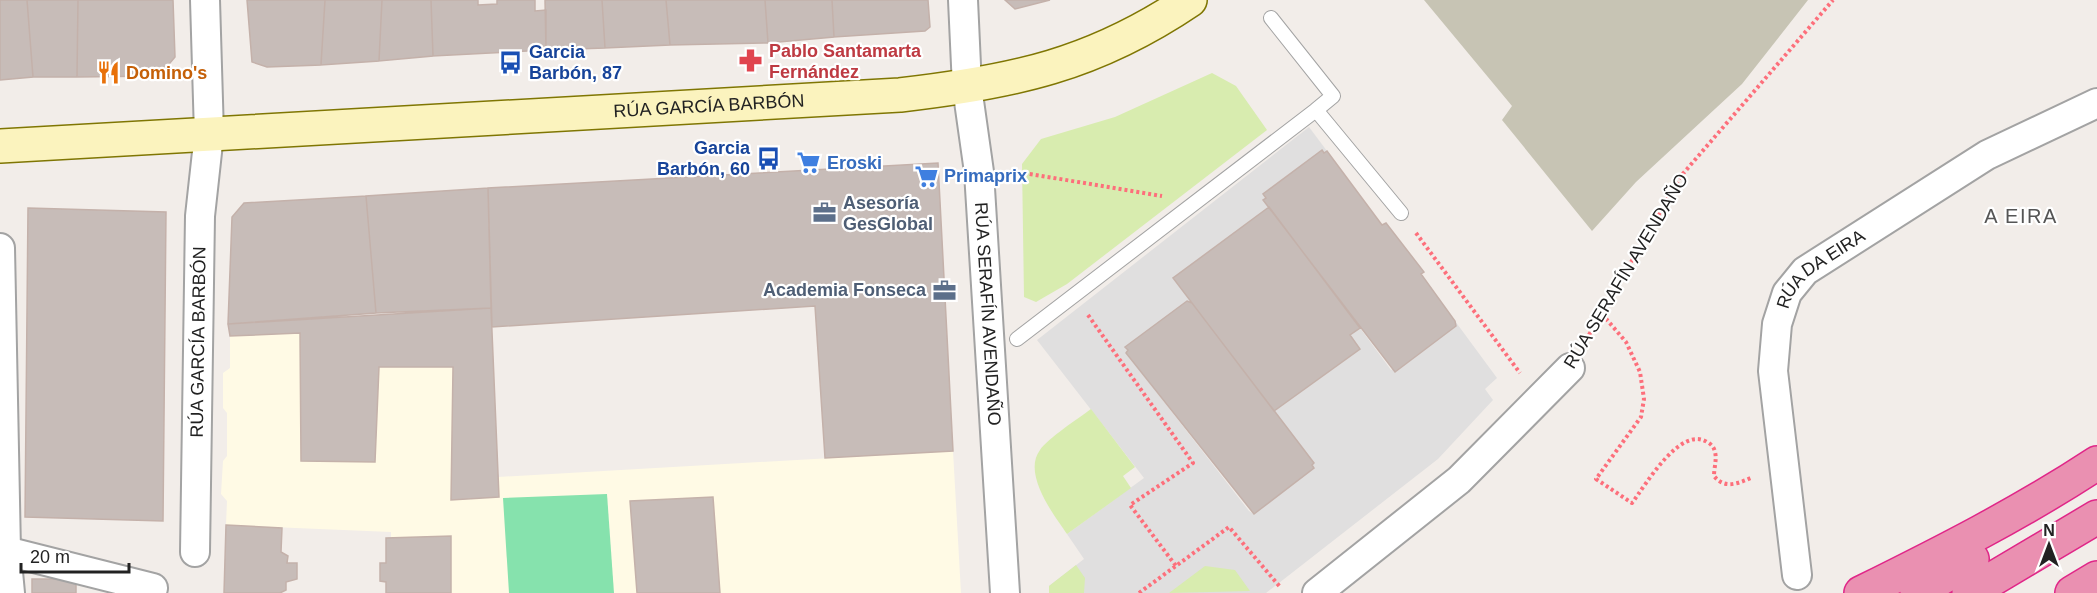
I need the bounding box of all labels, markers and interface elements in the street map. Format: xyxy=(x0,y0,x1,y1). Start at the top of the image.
place label: Pablo Santamarta Fernández xyxy=(769,41,922,82)
place label: Garcia Barbón, 87 xyxy=(529,42,622,83)
pharmacy icon: Pablo Santamarta Fernández xyxy=(738,48,764,74)
bus stop icon: Garcia Barbón, 87 xyxy=(498,49,524,75)
restaurant icon: Domino's xyxy=(95,60,121,86)
place label: Domino's xyxy=(126,63,207,83)
street label: RÚA GARCÍA BARBÓN xyxy=(613,90,805,121)
place label: Garcia Barbón, 60 xyxy=(657,138,751,179)
bus stop icon: Garcia Barbón, 60 xyxy=(755,145,781,171)
supermarket icon: Eroski xyxy=(796,150,822,176)
place label: Eroski xyxy=(827,153,882,173)
supermarket icon: Primaprix xyxy=(913,163,939,189)
place label: Primaprix xyxy=(944,166,1027,186)
street label: RÚA SERAFÍN AVENDAÑO xyxy=(1559,169,1692,372)
place label: Asesoría GesGlobal xyxy=(843,193,933,234)
office icon: Asesoría GesGlobal xyxy=(812,200,838,226)
street label: RÚA SERAFÍN AVENDAÑO xyxy=(971,201,1005,426)
district label: A EIRA xyxy=(1984,205,2058,227)
street label: RÚA DA EIRA xyxy=(1773,225,1869,311)
street label: RÚA GARCÍA BARBÓN xyxy=(186,246,210,438)
office icon: Academia Fonseca xyxy=(931,277,957,303)
place label: Academia Fonseca xyxy=(763,280,927,300)
north arrow xyxy=(2019,515,2079,575)
text: N xyxy=(2043,522,2055,539)
scale bar xyxy=(21,536,129,574)
text: 20 m xyxy=(30,547,70,567)

